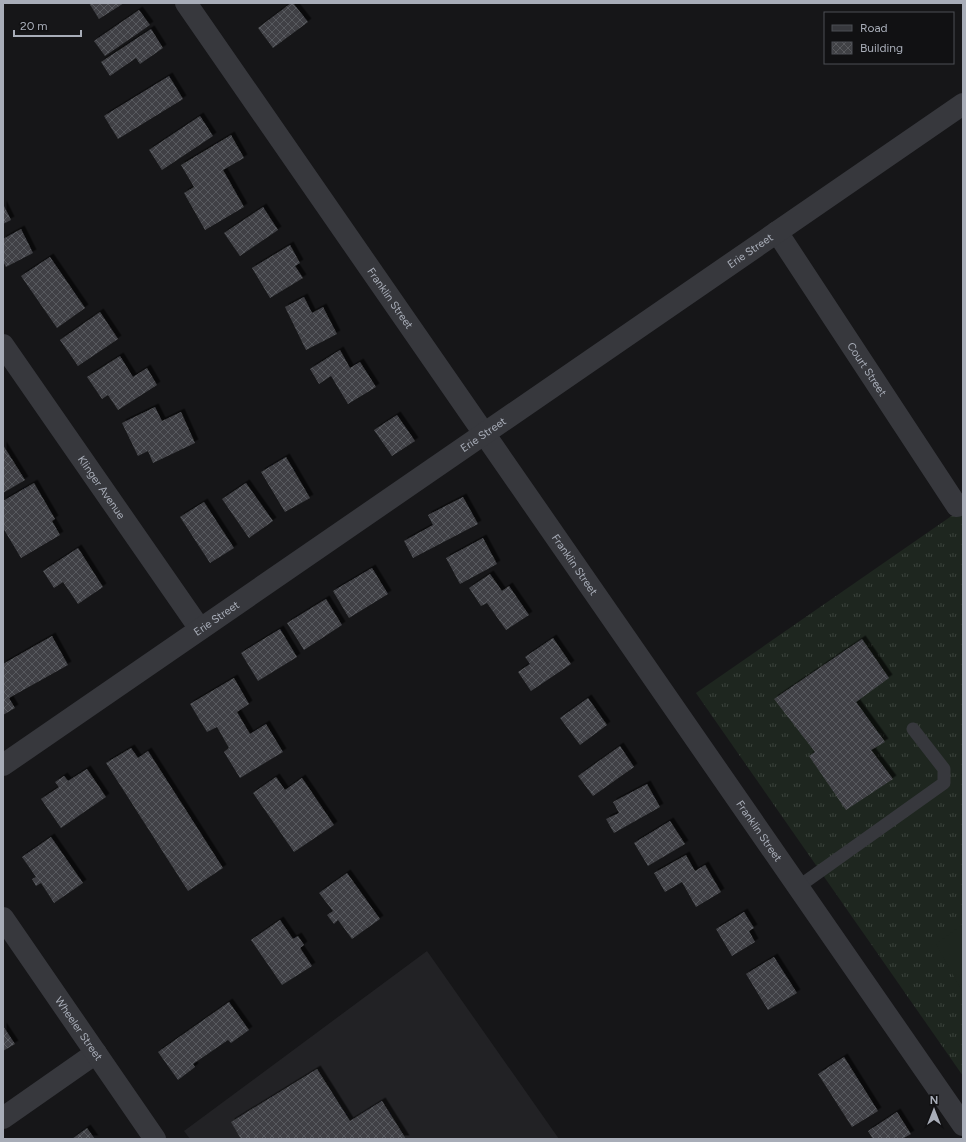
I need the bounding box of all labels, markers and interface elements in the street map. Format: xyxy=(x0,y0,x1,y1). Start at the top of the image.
scale bar xyxy=(14,12,81,38)
legend xyxy=(824,12,954,64)
text: 20 m xyxy=(20,19,48,33)
text: Road xyxy=(860,21,888,35)
text: Building xyxy=(860,41,903,55)
street label: Erie Street xyxy=(725,231,776,271)
street label: Franklin Street xyxy=(364,265,416,331)
street label: Court Street xyxy=(844,340,889,399)
street label: Erie Street xyxy=(458,415,509,455)
street label: Klinger Avenue xyxy=(75,453,128,522)
street label: Franklin Street xyxy=(549,532,600,598)
street label: Erie Street xyxy=(191,598,242,639)
street label: Franklin Street xyxy=(733,798,785,864)
street label: Wheeler Street xyxy=(52,994,105,1063)
north arrow xyxy=(914,1090,954,1130)
text: N xyxy=(930,1094,938,1107)

